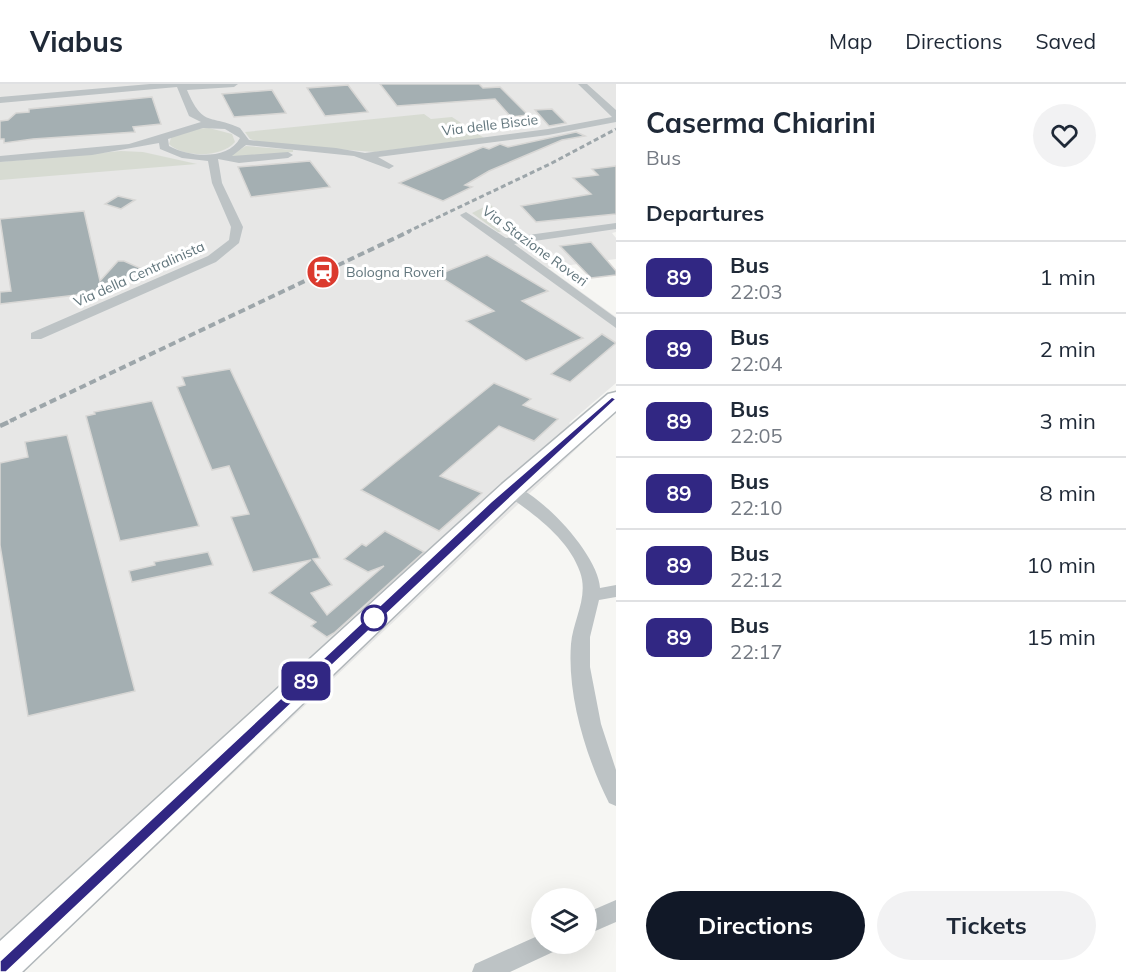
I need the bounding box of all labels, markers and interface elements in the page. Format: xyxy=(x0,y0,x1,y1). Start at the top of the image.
text: Viabus xyxy=(30,24,123,59)
text: Map xyxy=(829,28,872,54)
text: Directions xyxy=(905,28,1002,54)
text: Saved xyxy=(1035,28,1096,54)
button: heart xyxy=(1033,104,1096,167)
text: Caserma Chiarini xyxy=(646,105,876,140)
street label: Via delle Biscie xyxy=(441,110,539,140)
text: Bus xyxy=(646,145,681,170)
text: Departures xyxy=(646,199,764,227)
street label: Via Stazione Roveri xyxy=(479,202,591,290)
street label: Via della Centralinista xyxy=(71,237,207,311)
text: Bus xyxy=(730,251,769,279)
station icon: Bologna Roveri xyxy=(305,254,341,290)
place label: Bologna Roveri xyxy=(346,263,444,281)
text: 1 min xyxy=(1040,263,1096,291)
text: 89 xyxy=(666,264,692,290)
text: 22:03 xyxy=(730,279,783,304)
text: Bus xyxy=(730,323,769,351)
text: 2 min xyxy=(1040,335,1096,363)
text: 89 xyxy=(666,336,692,362)
text: 22:04 xyxy=(730,351,783,376)
text: Bus xyxy=(730,395,769,423)
text: 3 min xyxy=(1040,407,1096,435)
text: 89 xyxy=(666,408,692,434)
text: 22:05 xyxy=(730,423,783,448)
text: Bus xyxy=(730,467,769,495)
text: 8 min xyxy=(1040,479,1096,507)
text: 89 xyxy=(666,480,692,506)
text: 22:10 xyxy=(730,495,783,520)
text: Bus xyxy=(730,539,769,567)
text: 10 min xyxy=(1026,551,1096,579)
text: 89 xyxy=(666,552,692,578)
text: 22:12 xyxy=(730,567,783,592)
unlabelled marker xyxy=(361,605,387,631)
text: Bus xyxy=(730,611,769,639)
text: 15 min xyxy=(1026,623,1096,651)
text: 89 xyxy=(666,624,692,650)
text: 22:17 xyxy=(730,639,783,664)
line badge: 89 xyxy=(279,662,333,700)
text: 89 xyxy=(293,668,319,694)
map controls xyxy=(531,888,597,954)
button: layers xyxy=(531,888,597,954)
button: Directions xyxy=(646,891,865,960)
button: Tickets xyxy=(877,891,1096,960)

